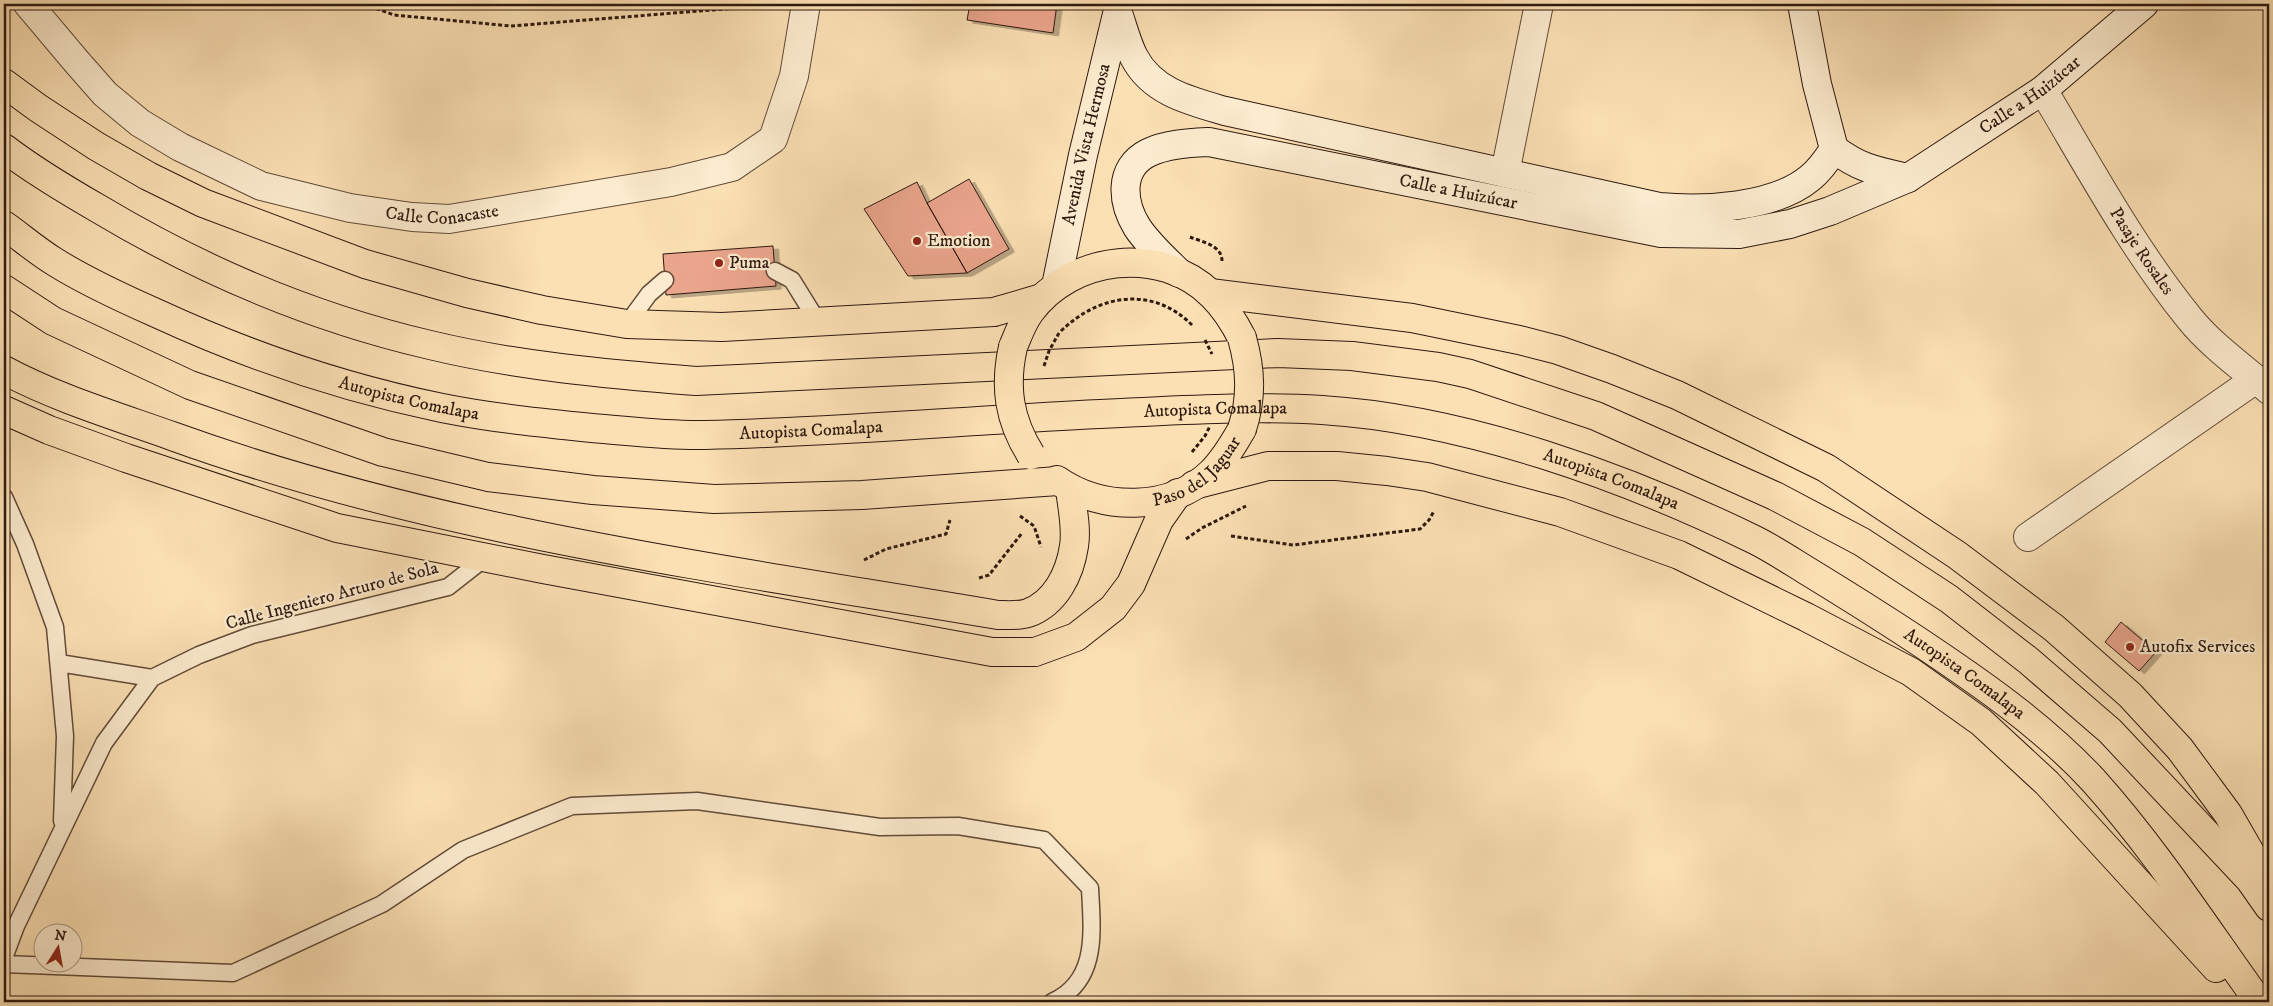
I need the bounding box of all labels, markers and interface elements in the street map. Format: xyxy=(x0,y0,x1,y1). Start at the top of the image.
street label: Calle a Huizúcar xyxy=(1975,51,2086,139)
street label: Avenida Vista Hermosa xyxy=(1058,61,1116,227)
street label: Calle a Huizúcar xyxy=(1397,170,1520,215)
street label: Calle Conacaste xyxy=(384,200,500,230)
street label: Pasaje Rosales xyxy=(2104,204,2179,299)
place label: Emotion xyxy=(927,230,991,252)
marker: Emotion xyxy=(911,235,923,247)
place label: Puma xyxy=(729,252,770,274)
marker: Puma xyxy=(713,257,725,269)
street label: Autopista Comalapa xyxy=(336,372,481,425)
street label: Autopista Comalapa xyxy=(1143,397,1288,423)
street label: Autopista Comalapa xyxy=(739,416,884,445)
street label: Paso del Jaguar xyxy=(1151,432,1246,512)
street label: Autopista Comalapa xyxy=(1540,444,1683,515)
street label: Calle Ingeniero Arturo de Sola xyxy=(223,557,441,635)
street label: Autopista Comalapa xyxy=(1899,624,2030,724)
place label: Autofix Services xyxy=(2140,636,2255,658)
marker: Autofix Services xyxy=(2124,641,2136,653)
north arrow xyxy=(32,924,82,974)
text: N xyxy=(53,926,68,946)

